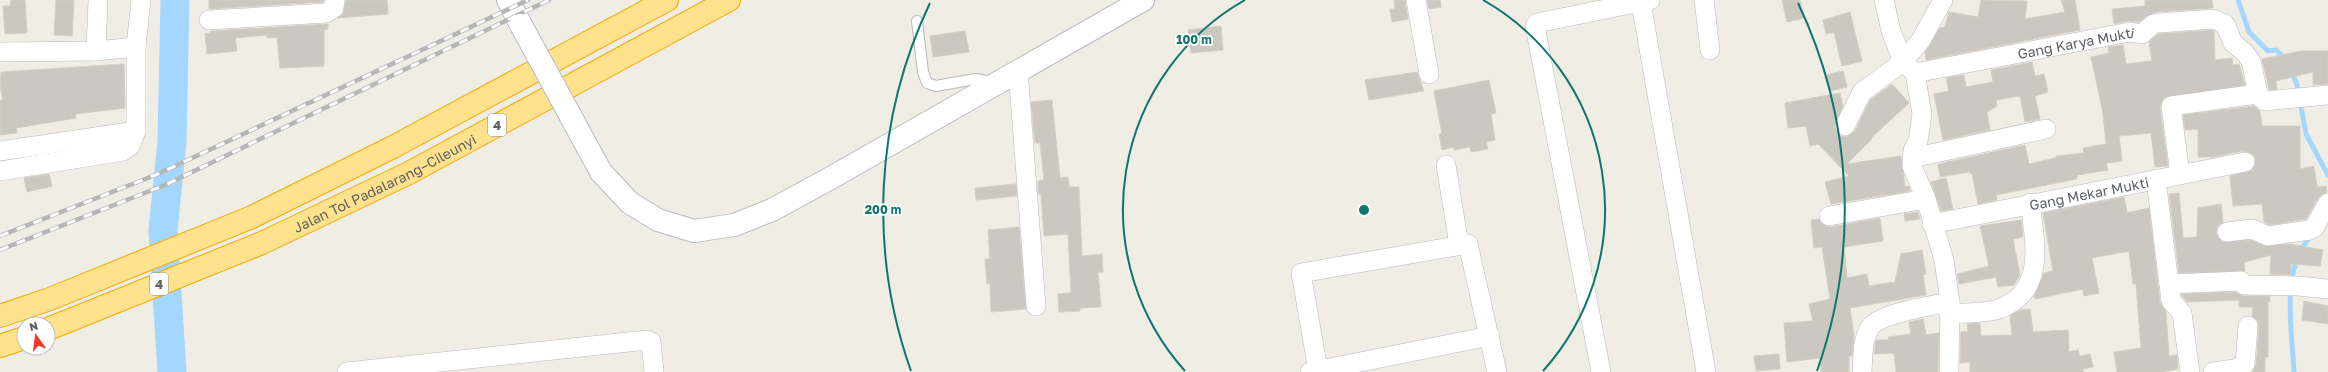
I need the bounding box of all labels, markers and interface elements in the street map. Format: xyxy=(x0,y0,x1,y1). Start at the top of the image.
street label: Gang Karya Mukti xyxy=(2016,24,2136,62)
text: 100 m xyxy=(1176,32,1212,47)
road number: 4 xyxy=(488,114,506,136)
street label: Jalan Tol Padalarang–Cileunyi xyxy=(290,130,479,235)
street label: Gang Mekar Mukti xyxy=(2028,173,2150,213)
text: 200 m xyxy=(865,202,901,217)
centre of rings xyxy=(1357,203,1371,217)
road number: 4 xyxy=(150,273,168,295)
north arrow xyxy=(16,316,56,356)
text: N xyxy=(28,318,39,333)

